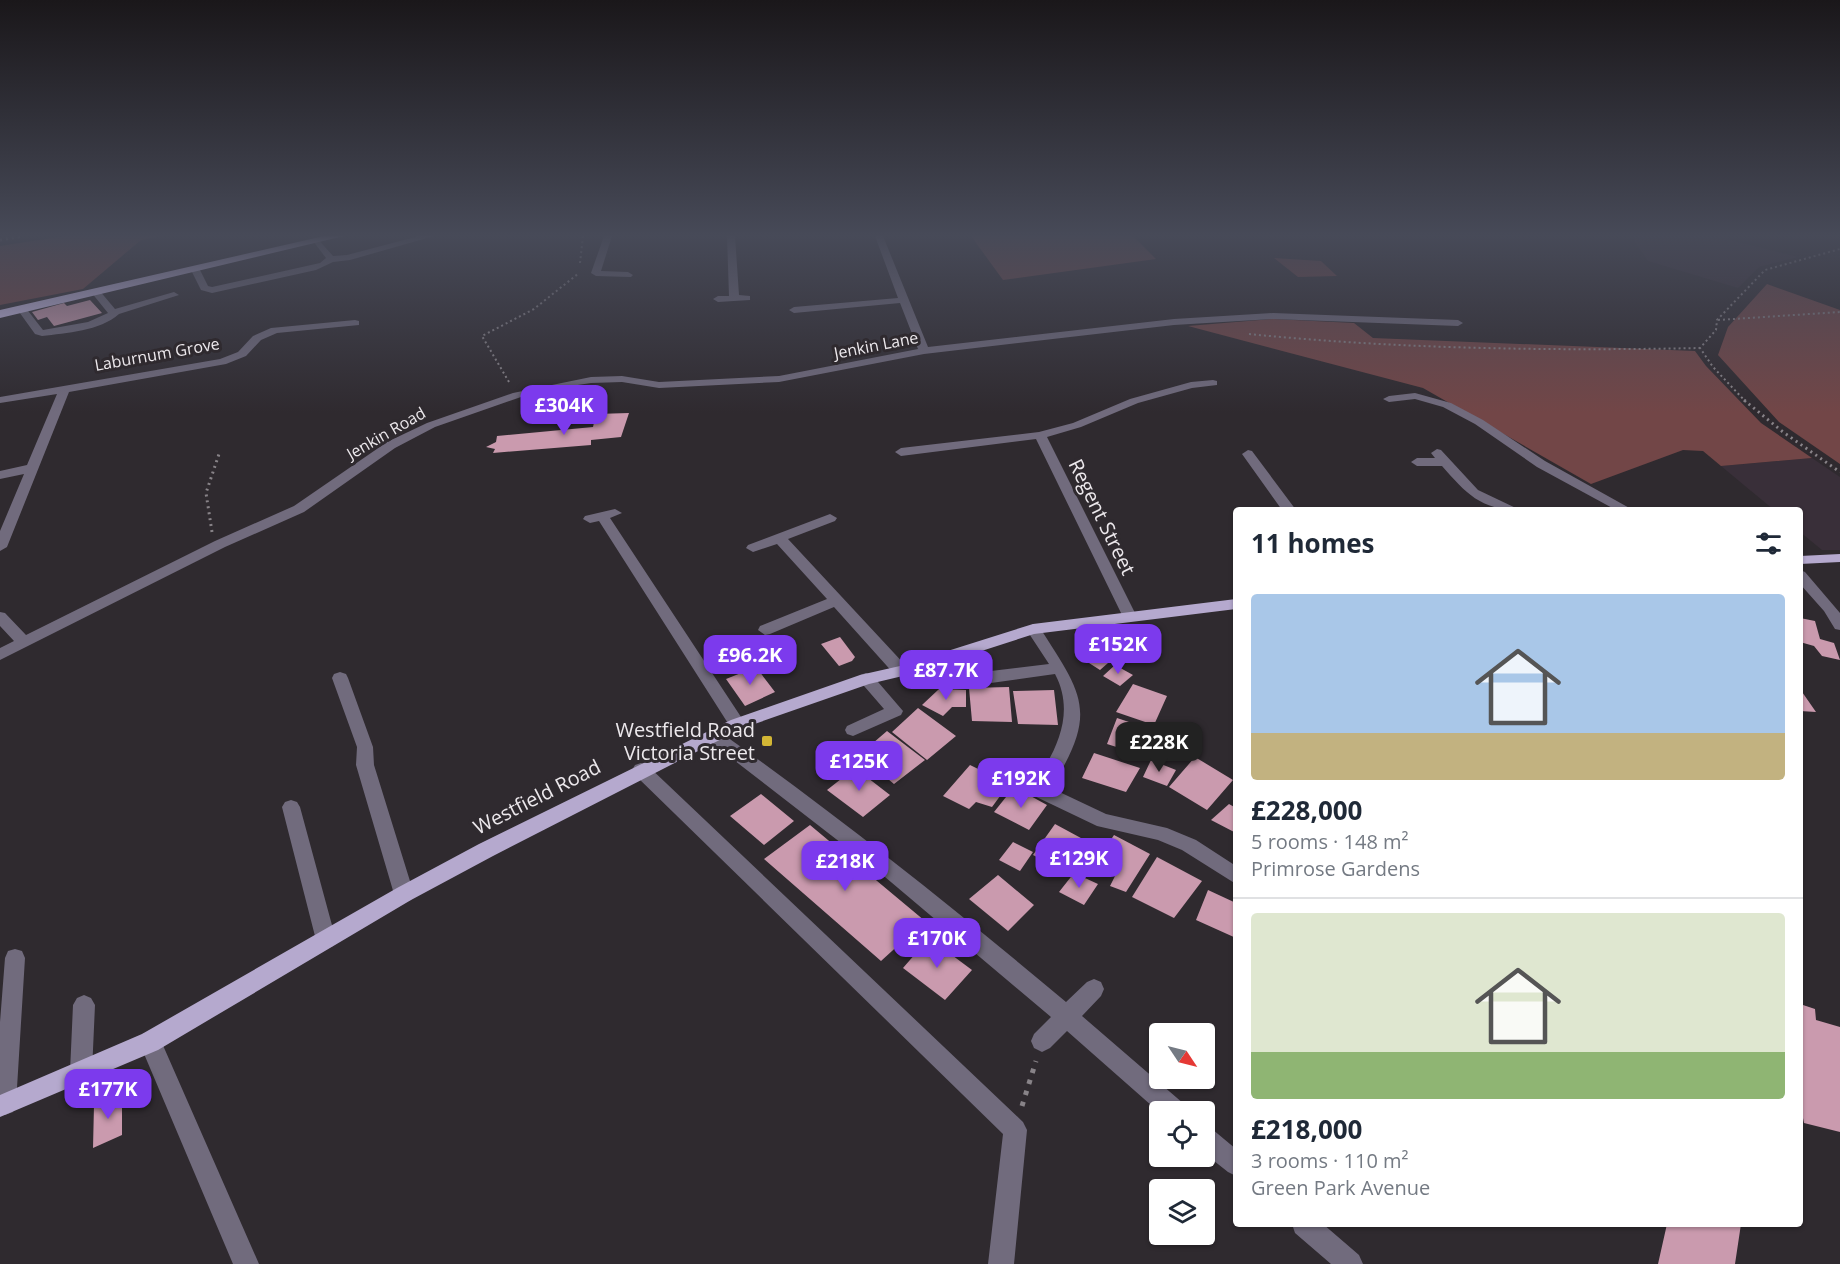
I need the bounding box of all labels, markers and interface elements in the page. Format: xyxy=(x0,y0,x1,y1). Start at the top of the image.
street label: Jenkin Lane xyxy=(830,326,920,364)
street label: Laburnum Grove xyxy=(93,332,221,376)
pin: £304K xyxy=(522,385,606,436)
text: £304K xyxy=(534,391,594,418)
street label: Jenkin Road xyxy=(341,402,429,465)
street label: Regent Street xyxy=(1063,454,1142,579)
text: 11 homes xyxy=(1251,525,1375,561)
icon: filters xyxy=(1752,527,1785,560)
pin: £152K xyxy=(1076,624,1160,675)
text: £152K xyxy=(1088,630,1148,657)
icon: home xyxy=(1464,633,1572,741)
pin: £96.2K xyxy=(701,635,799,686)
text: £96.2K xyxy=(718,641,782,668)
pin: £87.7K xyxy=(897,650,995,701)
text: £87.7K xyxy=(914,656,978,683)
place label: Westfield Road Victoria Street xyxy=(615,716,755,766)
pin: £228K xyxy=(1117,722,1201,773)
text: £228K xyxy=(1129,728,1189,755)
marker: Westfield Road Victoria Street xyxy=(760,734,774,748)
pin: £125K xyxy=(817,741,901,792)
text: £125K xyxy=(829,747,889,774)
street label: Westfield Road xyxy=(468,753,605,840)
pin: £192K xyxy=(979,758,1063,809)
text: £192K xyxy=(991,764,1051,791)
text: £228,000 xyxy=(1251,792,1362,828)
text: 5 rooms · 148 m² xyxy=(1251,828,1409,855)
pin: £129K xyxy=(1037,838,1121,889)
pin: £218K xyxy=(803,841,887,892)
text: £129K xyxy=(1049,844,1109,871)
text: £218K xyxy=(815,847,875,874)
text: Primrose Gardens xyxy=(1251,855,1420,882)
pin: £170K xyxy=(895,918,979,969)
text: £170K xyxy=(907,924,967,951)
icon: home xyxy=(1464,952,1572,1060)
north arrow xyxy=(1149,1023,1215,1089)
map controls xyxy=(1149,1023,1215,1245)
pin: £177K xyxy=(66,1069,150,1120)
text: £177K xyxy=(78,1075,138,1102)
button: locate xyxy=(1149,1101,1215,1167)
text: £218,000 xyxy=(1251,1111,1362,1147)
text: 3 rooms · 110 m² xyxy=(1251,1147,1409,1174)
text: Green Park Avenue xyxy=(1251,1174,1430,1201)
button: layers xyxy=(1149,1179,1215,1245)

